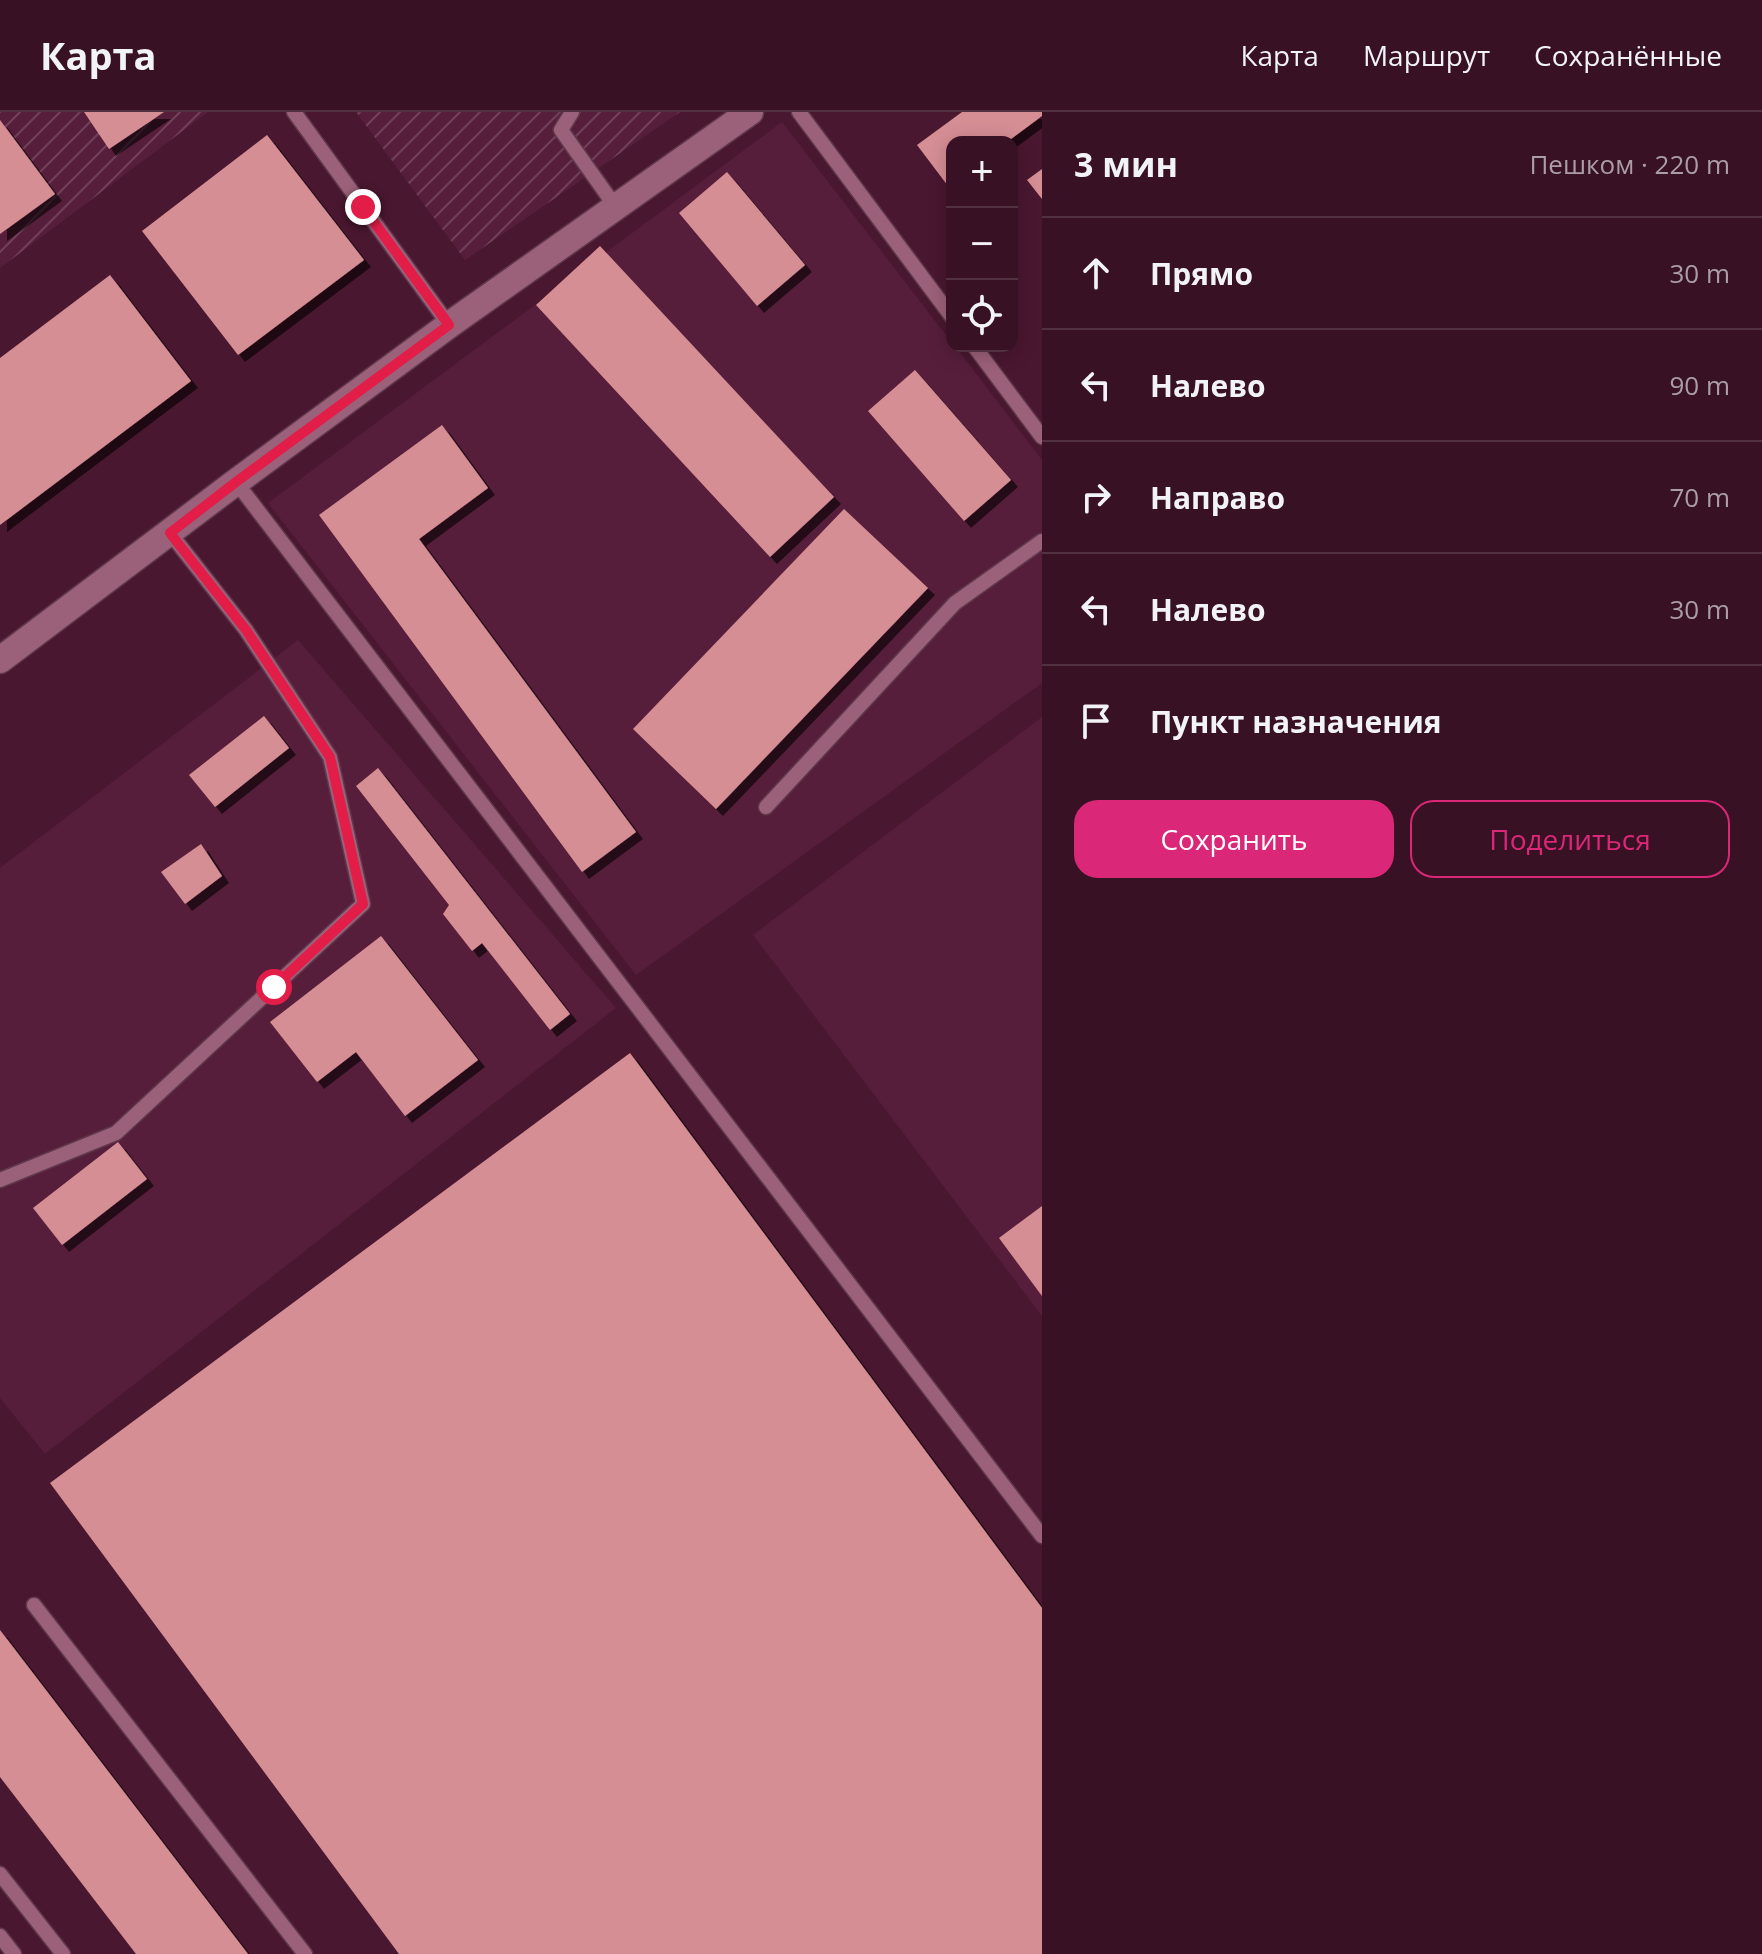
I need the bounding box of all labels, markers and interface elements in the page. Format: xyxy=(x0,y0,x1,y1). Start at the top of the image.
text: Карта xyxy=(40,29,157,81)
text: Карта xyxy=(1240,36,1319,74)
text: Маршрут xyxy=(1363,36,1490,74)
text: Сохранённые xyxy=(1534,36,1722,74)
map controls xyxy=(946,136,1018,352)
button: + xyxy=(946,136,1018,208)
text: 3 мин xyxy=(1074,141,1178,187)
text: Пешком · 220 m xyxy=(1529,146,1730,182)
route end xyxy=(345,189,381,225)
button: − xyxy=(946,208,1018,280)
icon: ahead xyxy=(1074,251,1118,295)
text: Прямо xyxy=(1150,253,1253,294)
text: 30 m xyxy=(1669,255,1730,291)
button: locate xyxy=(946,280,1018,352)
icon: left xyxy=(1074,363,1118,407)
text: Налево xyxy=(1150,365,1266,406)
text: 90 m xyxy=(1669,367,1730,403)
icon: right xyxy=(1074,475,1118,519)
text: Направо xyxy=(1150,477,1285,518)
text: 70 m xyxy=(1669,479,1730,515)
icon: left xyxy=(1074,587,1118,631)
text: Налево xyxy=(1150,589,1266,630)
text: 30 m xyxy=(1669,591,1730,627)
icon: arrive xyxy=(1074,699,1118,743)
text: Пункт назначения xyxy=(1150,701,1442,742)
button: Сохранить xyxy=(1074,800,1394,878)
button: Поделиться xyxy=(1410,800,1730,878)
route start xyxy=(256,969,292,1005)

